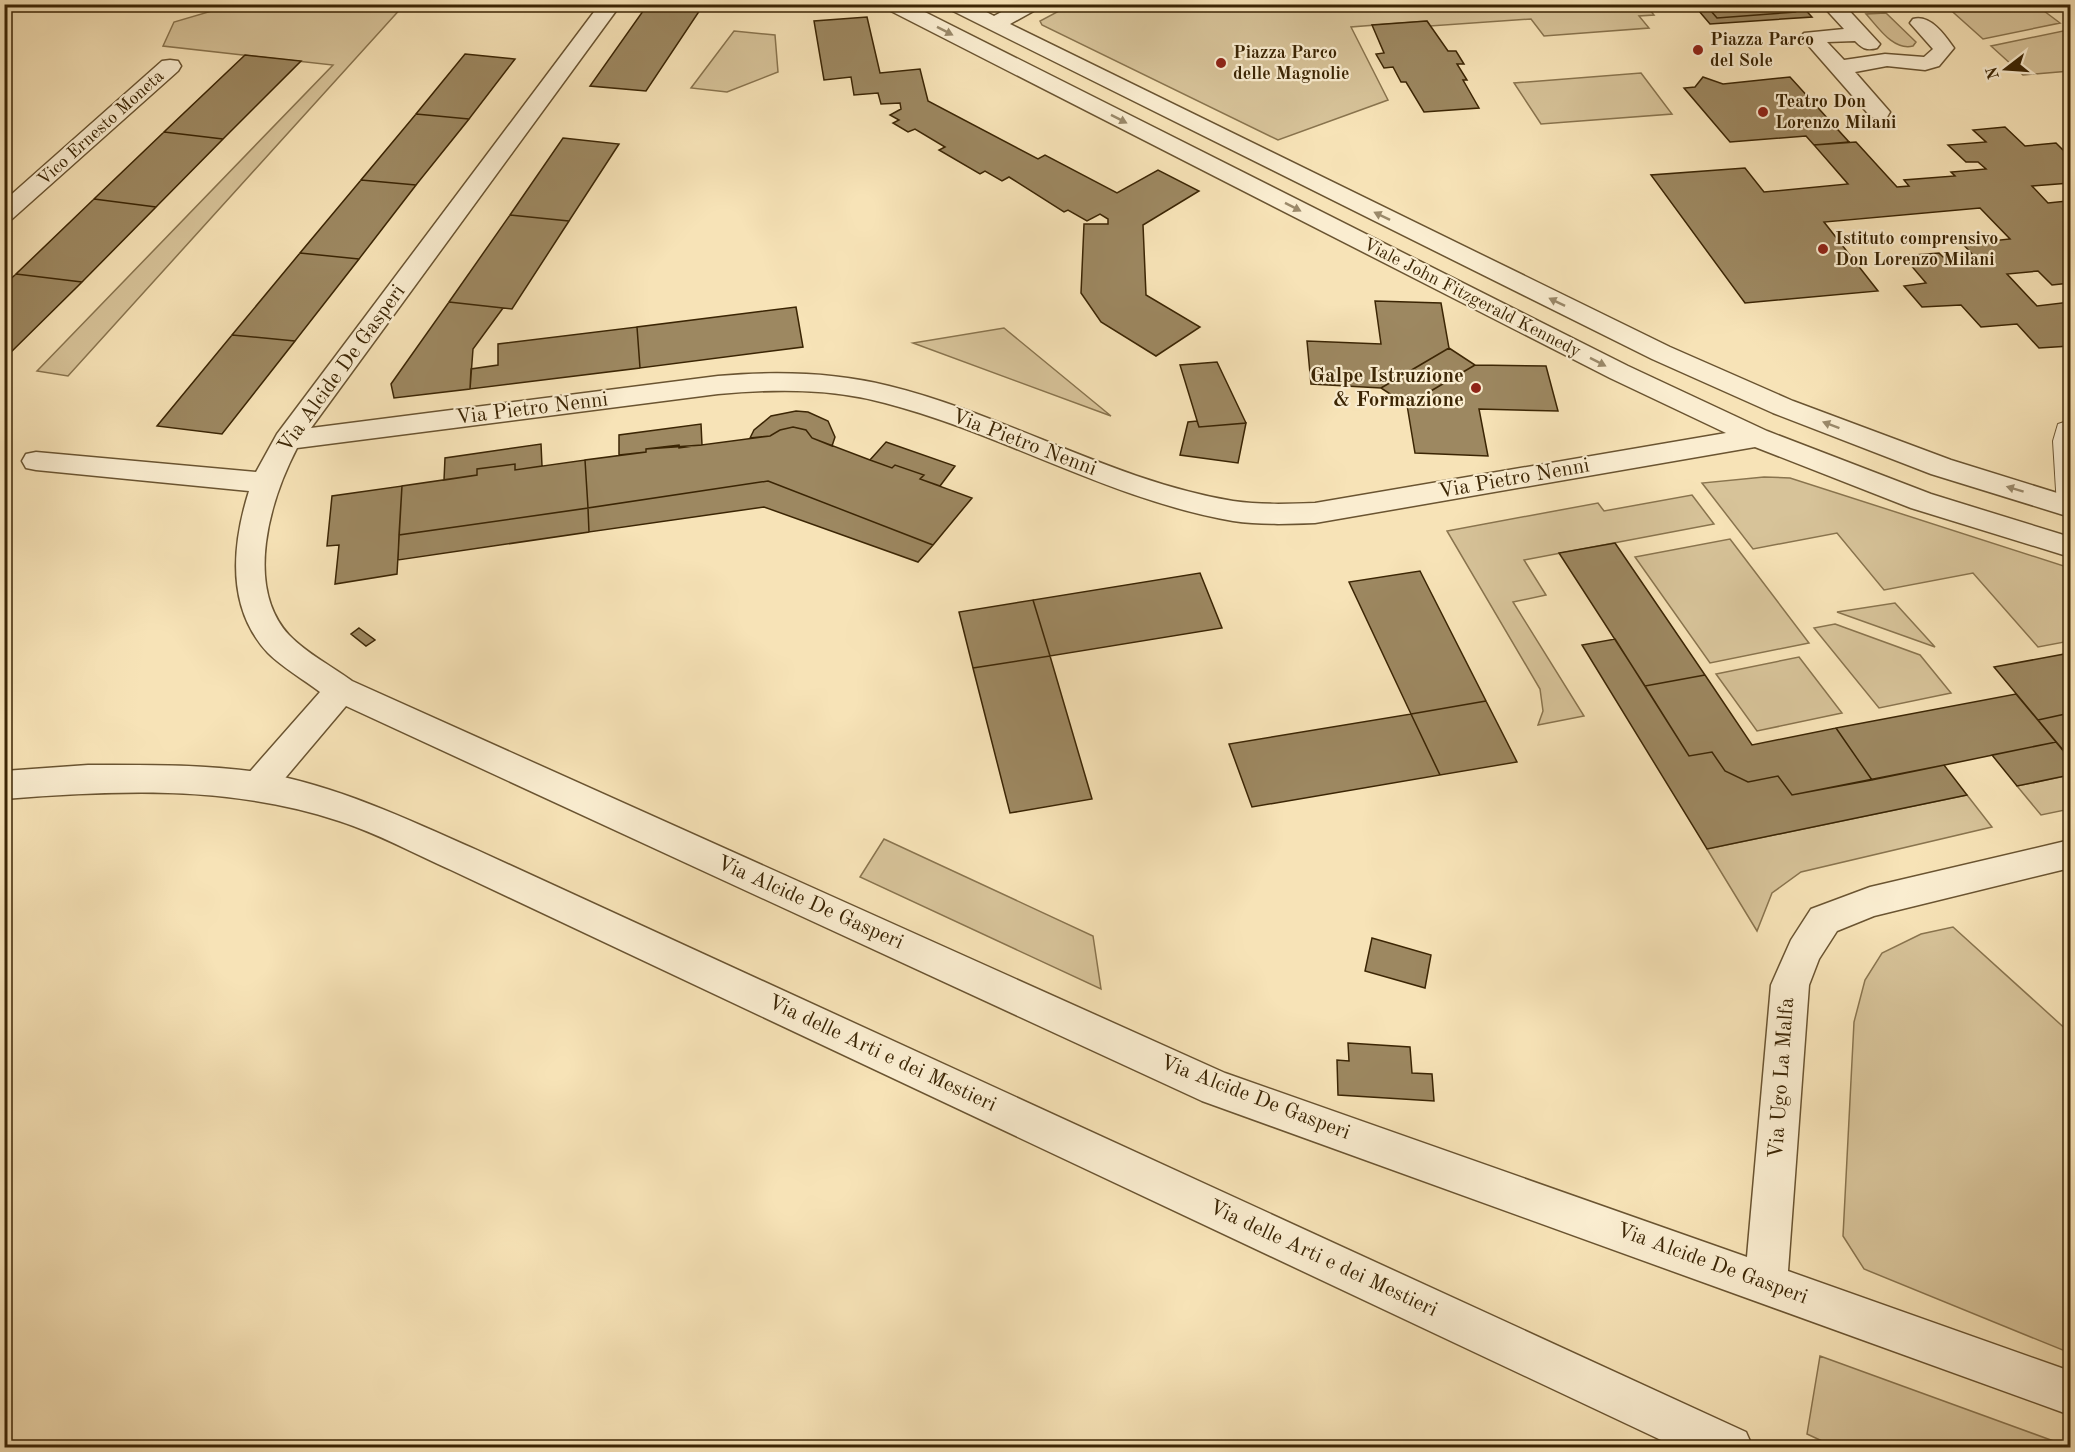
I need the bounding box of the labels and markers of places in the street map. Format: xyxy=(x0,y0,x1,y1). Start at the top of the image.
place label: Piazza Parco del Sole xyxy=(1710,31,1814,70)
marker: Piazza Parco del Sole xyxy=(1691,43,1705,57)
place label: Piazza Parco delle Magnolie xyxy=(1233,44,1349,83)
marker: Piazza Parco delle Magnolie xyxy=(1214,56,1228,70)
place label: Teatro Don Lorenzo Milani xyxy=(1775,93,1896,132)
marker: Teatro Don Lorenzo Milani xyxy=(1756,105,1770,119)
place label: Istituto comprensivo Don Lorenzo Milani xyxy=(1835,230,1998,269)
marker: Istituto comprensivo Don Lorenzo Milani xyxy=(1816,242,1830,256)
place label: Galpe Istruzione & Formazione xyxy=(1310,366,1464,411)
marker: Galpe Istruzione & Formazione xyxy=(1469,381,1483,395)

